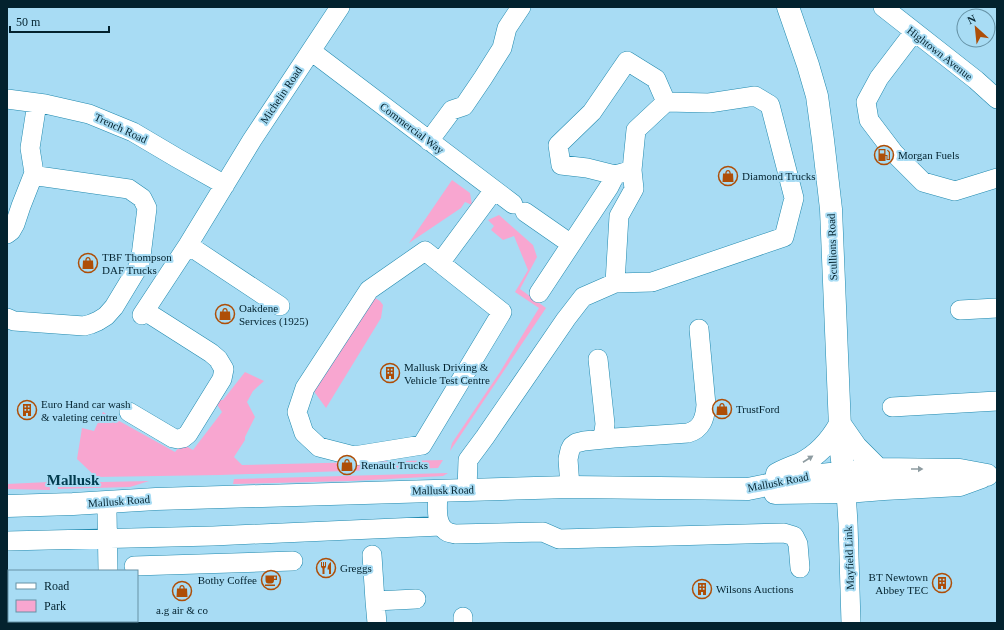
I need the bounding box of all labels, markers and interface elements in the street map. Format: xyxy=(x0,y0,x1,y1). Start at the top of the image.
scale bar xyxy=(10,8,109,34)
north arrow xyxy=(956,8,996,48)
text: N xyxy=(965,12,978,26)
text: 50 m xyxy=(16,15,41,29)
street label: Hightown Avenue xyxy=(905,24,975,82)
street label: Michelin Road xyxy=(258,64,305,126)
street label: Commercial Way xyxy=(378,100,447,156)
street label: Trench Road xyxy=(93,111,150,146)
fuel station icon: Morgan Fuels xyxy=(873,144,895,166)
place label: Morgan Fuels xyxy=(898,149,959,161)
shop icon: Diamond Trucks xyxy=(717,165,739,187)
place label: Diamond Trucks xyxy=(742,170,816,182)
street label: Scullions Road xyxy=(825,213,839,281)
place label: TBF Thompson DAF Trucks xyxy=(102,251,172,276)
shop icon: TBF Thompson DAF Trucks xyxy=(77,252,99,274)
place label: Oakdene Services (1925) xyxy=(239,302,309,328)
shop icon: Oakdene Services (1925) xyxy=(214,303,236,325)
place label: Mallusk Driving & Vehicle Test Centre xyxy=(404,361,490,386)
building icon: Mallusk Driving & Vehicle Test Centre xyxy=(379,362,401,384)
place label: Euro Hand car wash & valeting centre xyxy=(41,398,131,423)
shop icon: TrustFord xyxy=(711,398,733,420)
building icon: Euro Hand car wash & valeting centre xyxy=(16,399,38,421)
place label: TrustFord xyxy=(736,403,780,415)
shop icon: Renault Trucks xyxy=(336,454,358,476)
one-way arrow xyxy=(803,455,813,463)
place label: Renault Trucks xyxy=(361,459,428,471)
one-way arrow xyxy=(911,466,923,473)
street label: Mallusk Road xyxy=(746,470,810,494)
district label: Mallusk xyxy=(47,472,100,488)
street label: Mallusk Road xyxy=(412,483,475,497)
street label: Mallusk Road xyxy=(88,493,151,509)
street label: Mayfield Link xyxy=(842,525,856,590)
restaurant icon: Greggs xyxy=(315,557,337,579)
place label: Greggs xyxy=(340,562,372,574)
cafe icon: Bothy Coffee xyxy=(260,569,282,591)
legend xyxy=(8,570,138,622)
place label: BT Newtown Abbey TEC xyxy=(869,571,928,596)
building icon: BT Newtown Abbey TEC xyxy=(931,572,953,594)
place label: Bothy Coffee xyxy=(198,574,257,586)
building icon: Wilsons Auctions xyxy=(691,578,713,600)
text: Road xyxy=(44,579,69,593)
shop icon: a.g air & co xyxy=(171,580,193,602)
place label: Wilsons Auctions xyxy=(716,583,793,595)
text: Park xyxy=(44,599,66,613)
place label: a.g air & co xyxy=(156,604,208,616)

